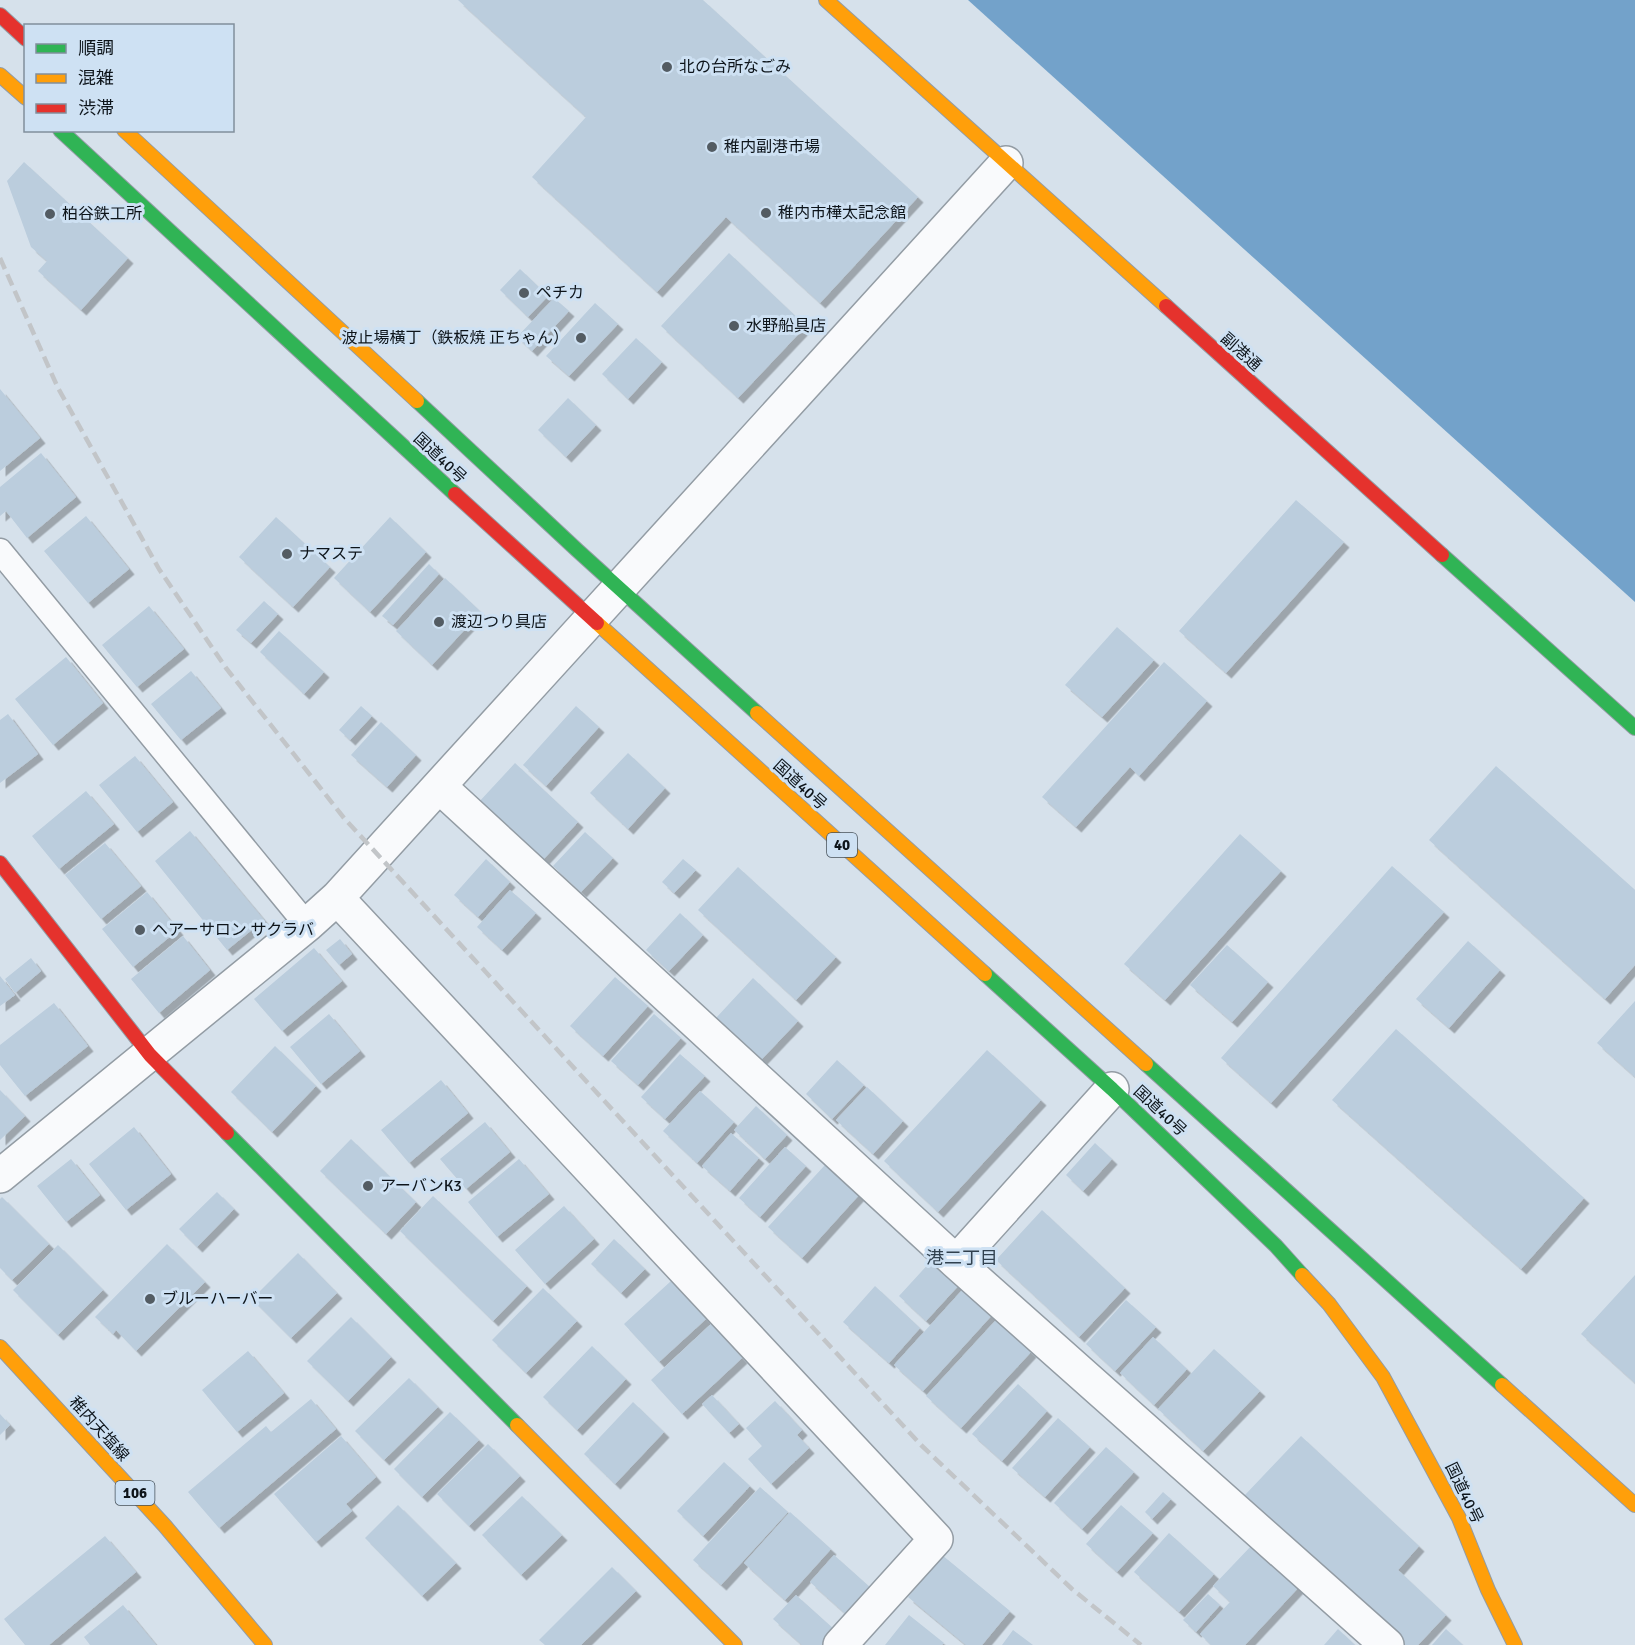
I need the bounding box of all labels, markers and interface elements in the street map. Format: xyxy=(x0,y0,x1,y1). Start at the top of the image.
legend xyxy=(24,24,234,132)
text: 順調 xyxy=(78,37,114,59)
place label: 北の台所なごみ xyxy=(679,57,791,77)
marker: 北の台所なごみ xyxy=(660,60,674,74)
text: 混雑 xyxy=(78,67,114,89)
text: 渋滞 xyxy=(78,97,114,119)
place label: 稚内副港市場 xyxy=(724,137,820,157)
marker: 稚内副港市場 xyxy=(705,140,719,154)
place label: 稚内市樺太記念館 xyxy=(778,203,906,223)
place label: 柏谷鉄工所 xyxy=(62,204,142,224)
marker: 稚内市樺太記念館 xyxy=(759,206,773,220)
marker: 柏谷鉄工所 xyxy=(43,207,57,221)
place label: ペチカ xyxy=(536,283,584,303)
marker: ペチカ xyxy=(517,286,531,300)
place label: 水野船具店 xyxy=(746,316,826,336)
marker: 水野船具店 xyxy=(727,319,741,333)
place label: 波止場横丁（鉄板焼 正ちゃん） xyxy=(341,328,569,348)
street label: 副港通 xyxy=(1216,329,1266,375)
marker: 波止場横丁（鉄板焼 正ちゃん） xyxy=(574,331,588,345)
street label: 国道40号 xyxy=(409,428,471,488)
place label: ナマステ xyxy=(299,544,363,564)
marker: ナマステ xyxy=(280,547,294,561)
place label: 渡辺つり具店 xyxy=(451,612,547,632)
marker: 渡辺つり具店 xyxy=(432,615,446,629)
street label: 国道40号 xyxy=(769,756,831,814)
road number: 40 xyxy=(827,833,857,857)
place label: ヘアーサロン サクラバ xyxy=(152,920,314,940)
marker: ヘアーサロン サクラバ xyxy=(133,923,147,937)
street label: 国道40号 xyxy=(1129,1081,1191,1141)
place label: アーバンK3 xyxy=(380,1176,462,1196)
marker: アーバンK3 xyxy=(361,1179,375,1193)
district label: 港二丁目 xyxy=(926,1247,998,1269)
place label: ブルーハーバー xyxy=(162,1289,274,1309)
marker: ブルーハーバー xyxy=(143,1292,157,1306)
street label: 稚内天塩線 xyxy=(65,1393,133,1465)
street label: 国道40号 xyxy=(1441,1459,1487,1527)
road number: 106 xyxy=(116,1481,154,1505)

